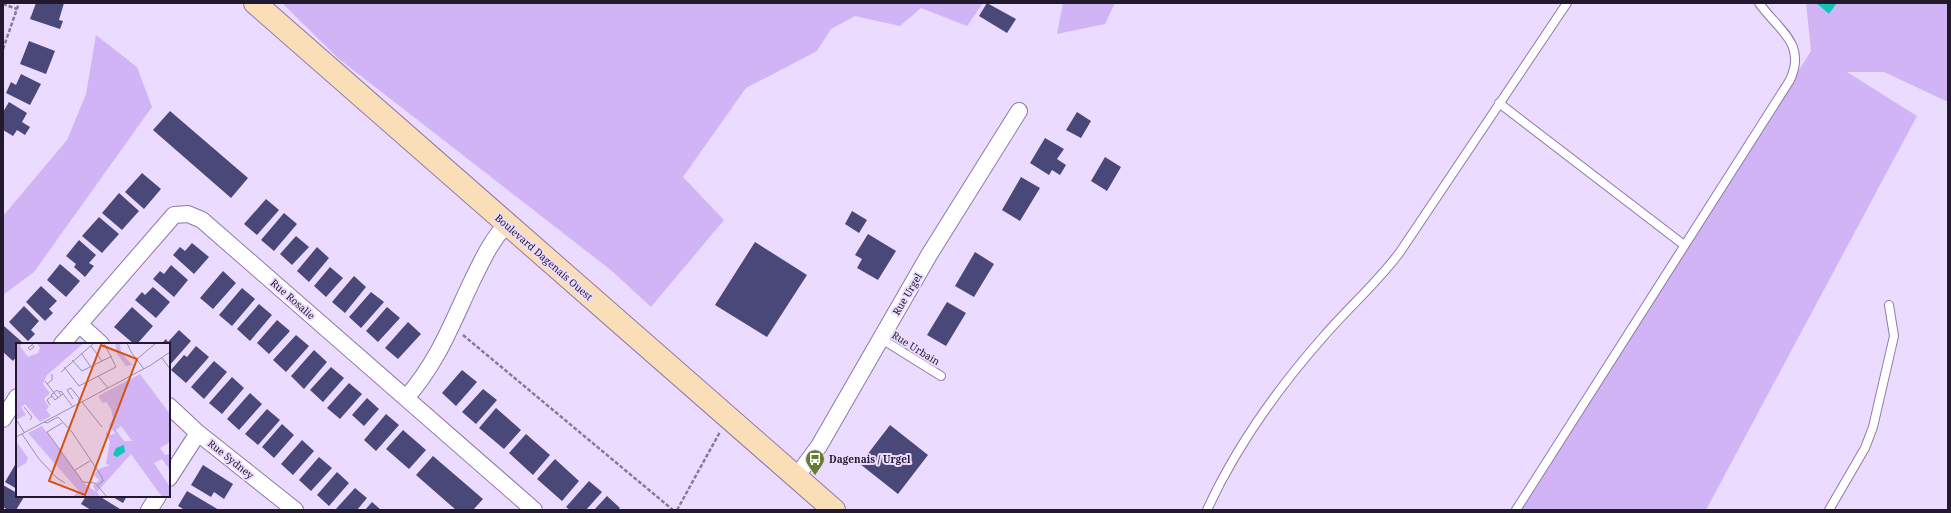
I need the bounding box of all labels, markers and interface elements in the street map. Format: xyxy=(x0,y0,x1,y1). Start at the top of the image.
street label: Boulevard Dagenais Ouest xyxy=(492,211,596,304)
street label: Rue Urgel xyxy=(889,270,925,318)
street label: Rue Rosalie xyxy=(268,276,318,322)
street label: Rue Urbain xyxy=(889,328,943,369)
inset map xyxy=(16,343,170,497)
street label: Rue Sydney xyxy=(205,436,257,482)
bus stop icon: Dagenais / Urgel xyxy=(804,448,826,476)
place label: Dagenais / Urgel xyxy=(829,452,911,466)

